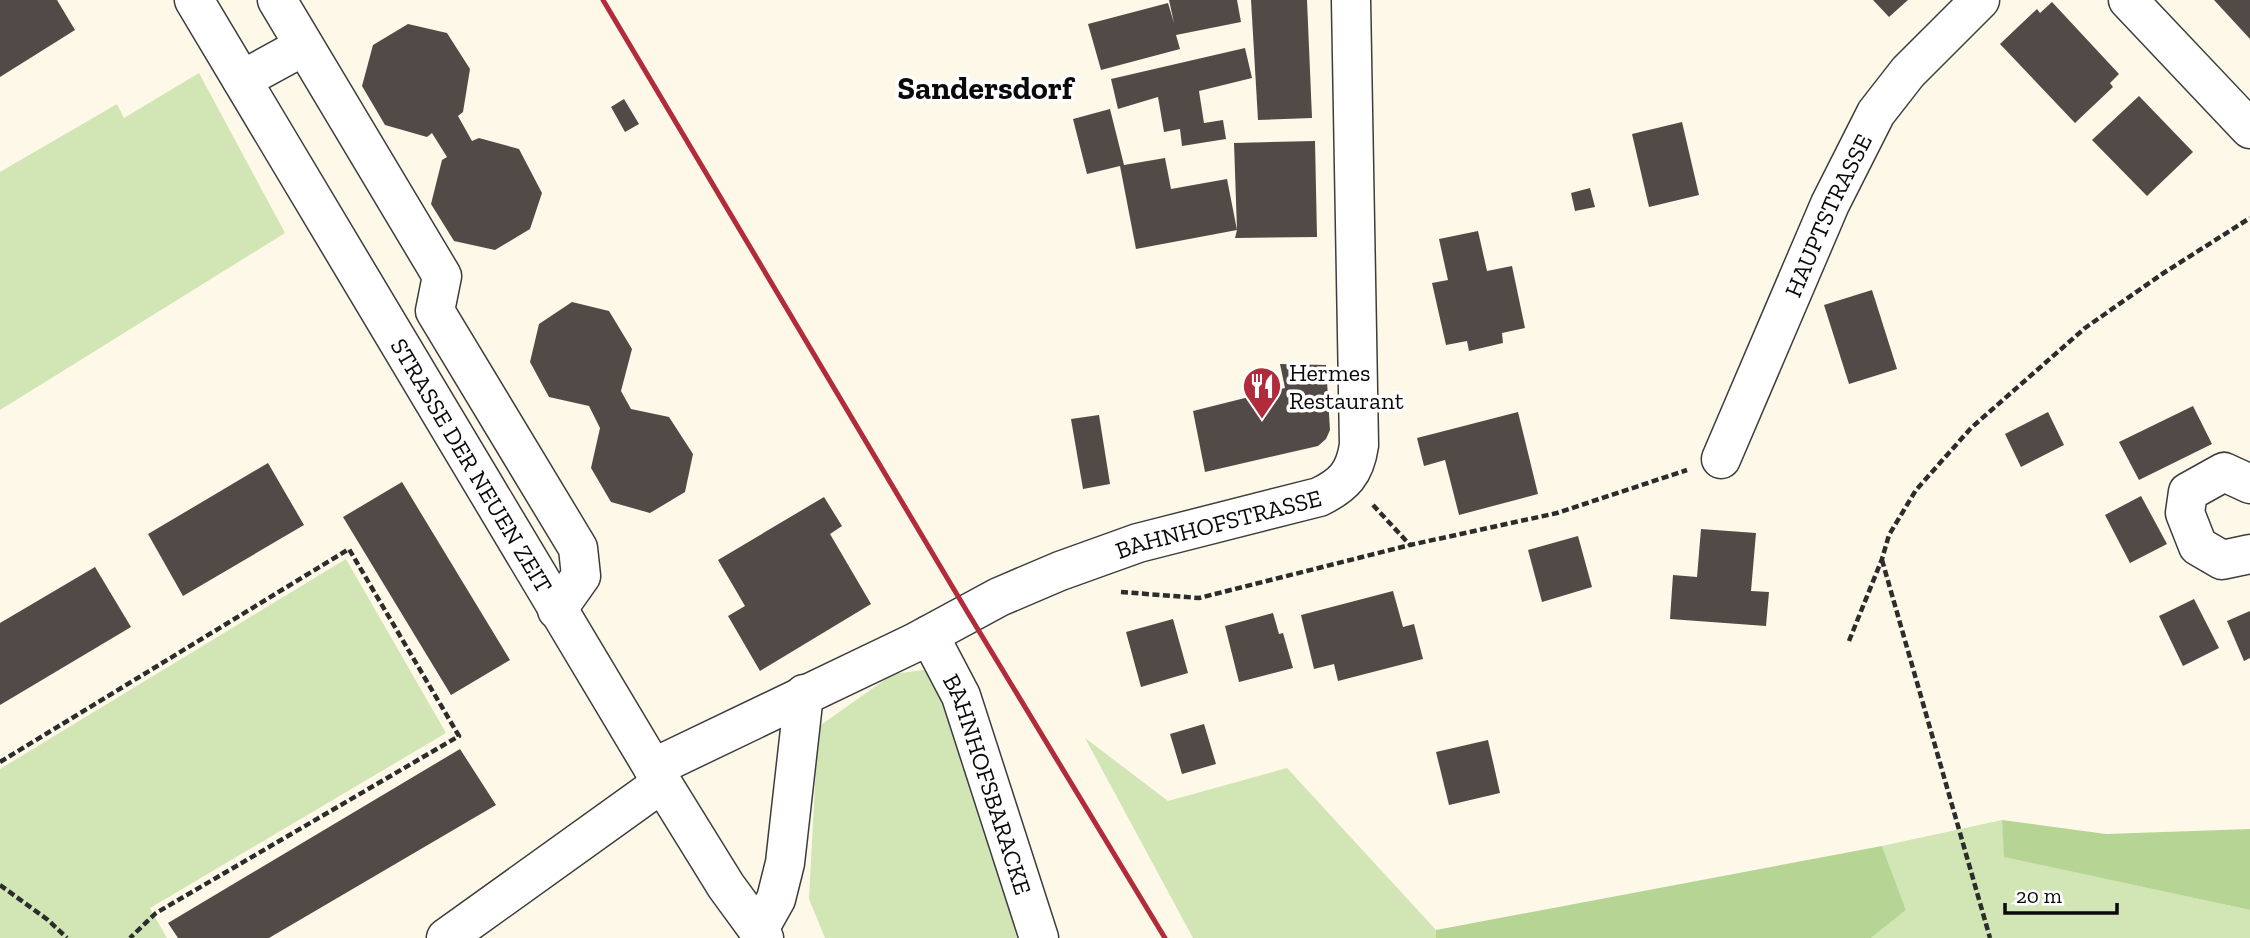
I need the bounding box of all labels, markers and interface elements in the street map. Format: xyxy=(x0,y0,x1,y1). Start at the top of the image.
district label: Sandersdorf xyxy=(897,69,1076,107)
street label: HAUPTSTRASSE xyxy=(1778,129,1878,301)
street label: STRASSE DER NEUEN ZEIT xyxy=(385,333,559,598)
place label: Hermes Restaurant xyxy=(1289,358,1404,415)
restaurant icon: Hermes Restaurant xyxy=(1241,365,1283,420)
street label: BAHNHOFSTRASSE xyxy=(1111,482,1324,564)
street label: BAHNHOFSBARACKE xyxy=(937,669,1039,898)
scale bar xyxy=(2005,872,2117,916)
text: 20 m xyxy=(2016,883,2062,908)

